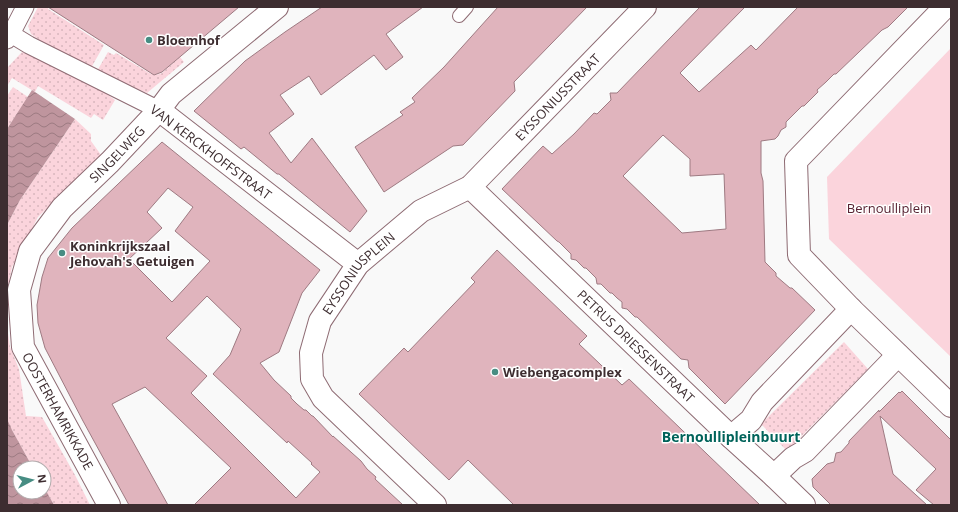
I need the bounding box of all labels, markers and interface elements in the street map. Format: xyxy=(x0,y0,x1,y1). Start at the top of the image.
place label: Bloemhof xyxy=(157,31,221,49)
marker: Bloemhof xyxy=(144,35,154,45)
street label: EYSSONIUSSTRAAT xyxy=(511,49,605,145)
street label: VAN KERCKHOFFSTRAAT xyxy=(147,100,276,204)
street label: SINGELWEG xyxy=(85,122,149,186)
park label: Bernoulliplein xyxy=(847,199,931,217)
street label: EYSSONIUSPLEIN xyxy=(318,228,399,318)
place label: Koninkrijkszaal Jehovah's Getuigen xyxy=(69,237,194,270)
marker: Koninkrijkszaal Jehovah's Getuigen xyxy=(57,248,67,258)
street label: PETRUS DRIESSENSTRAAT xyxy=(574,286,699,407)
street label: OOSTERHAMRIKKADE xyxy=(18,349,98,473)
place label: Wiebengacomplex xyxy=(503,363,622,381)
marker: Wiebengacomplex xyxy=(490,367,500,377)
district label: Bernoullipleinbuurt xyxy=(662,427,800,446)
north arrow xyxy=(12,460,52,500)
text: N xyxy=(34,473,50,484)

